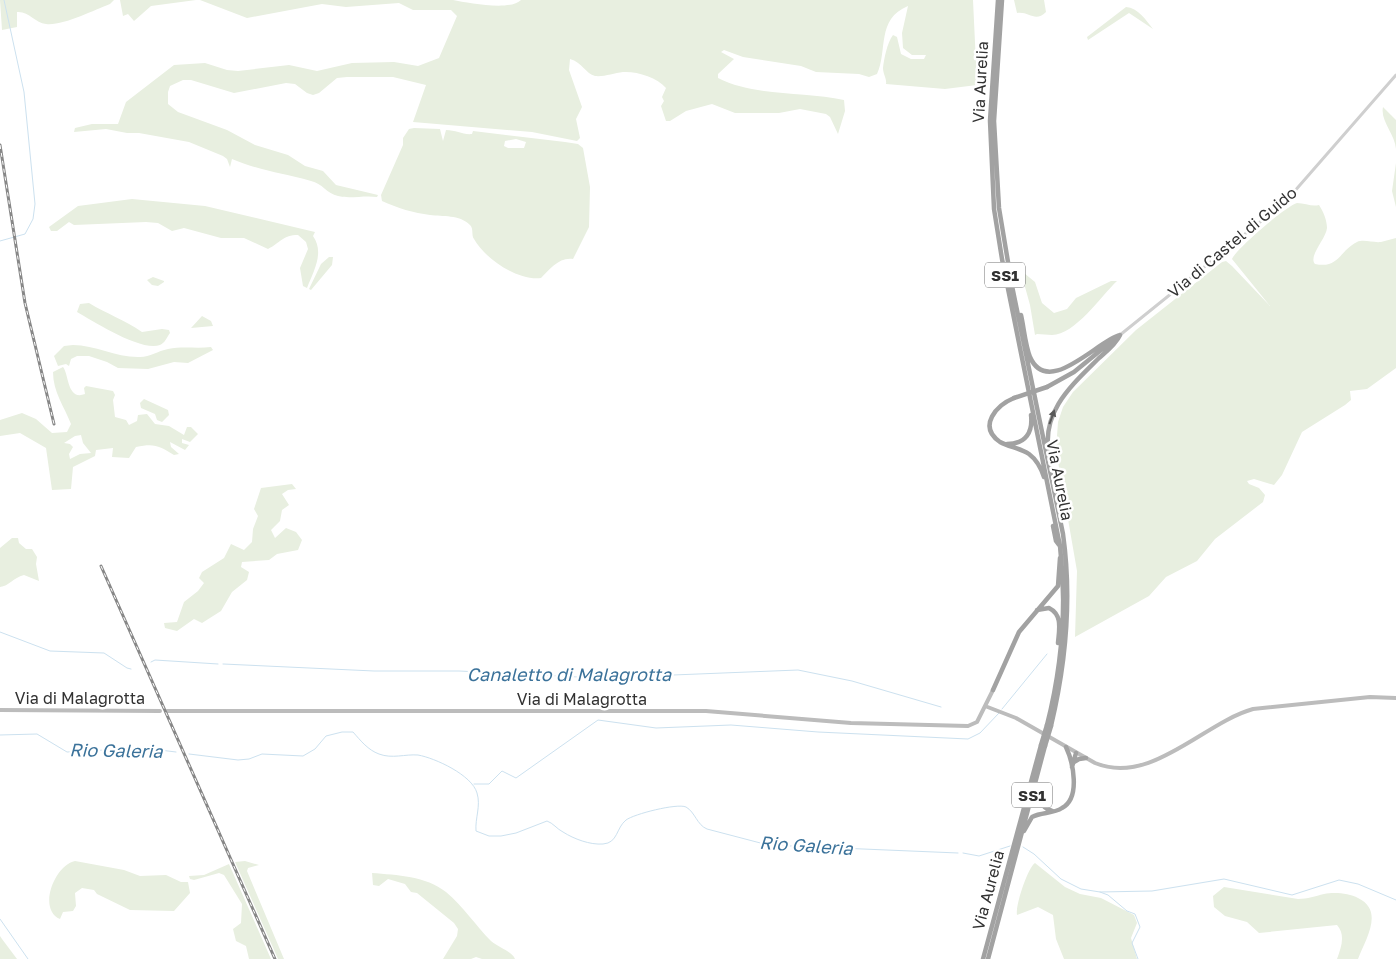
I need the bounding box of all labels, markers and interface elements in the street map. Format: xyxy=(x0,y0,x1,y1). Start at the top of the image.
street label: Via Aurelia xyxy=(968,41,992,123)
street label: Via di Castel di Guido xyxy=(1163,182,1301,302)
road number: SS1 xyxy=(985,262,1025,288)
one-way arrow xyxy=(1048,409,1056,424)
street label: Via Aurelia xyxy=(1042,438,1078,522)
water label: Canaletto di Malagrotta xyxy=(467,663,672,685)
street label: Via di Malagrotta xyxy=(15,688,145,708)
street label: Via di Malagrotta xyxy=(517,689,647,709)
water label: Rio Galeria xyxy=(69,738,164,762)
road number: SS1 xyxy=(1012,782,1052,808)
water label: Rio Galeria xyxy=(759,831,854,859)
street label: Via Aurelia xyxy=(968,848,1008,932)

